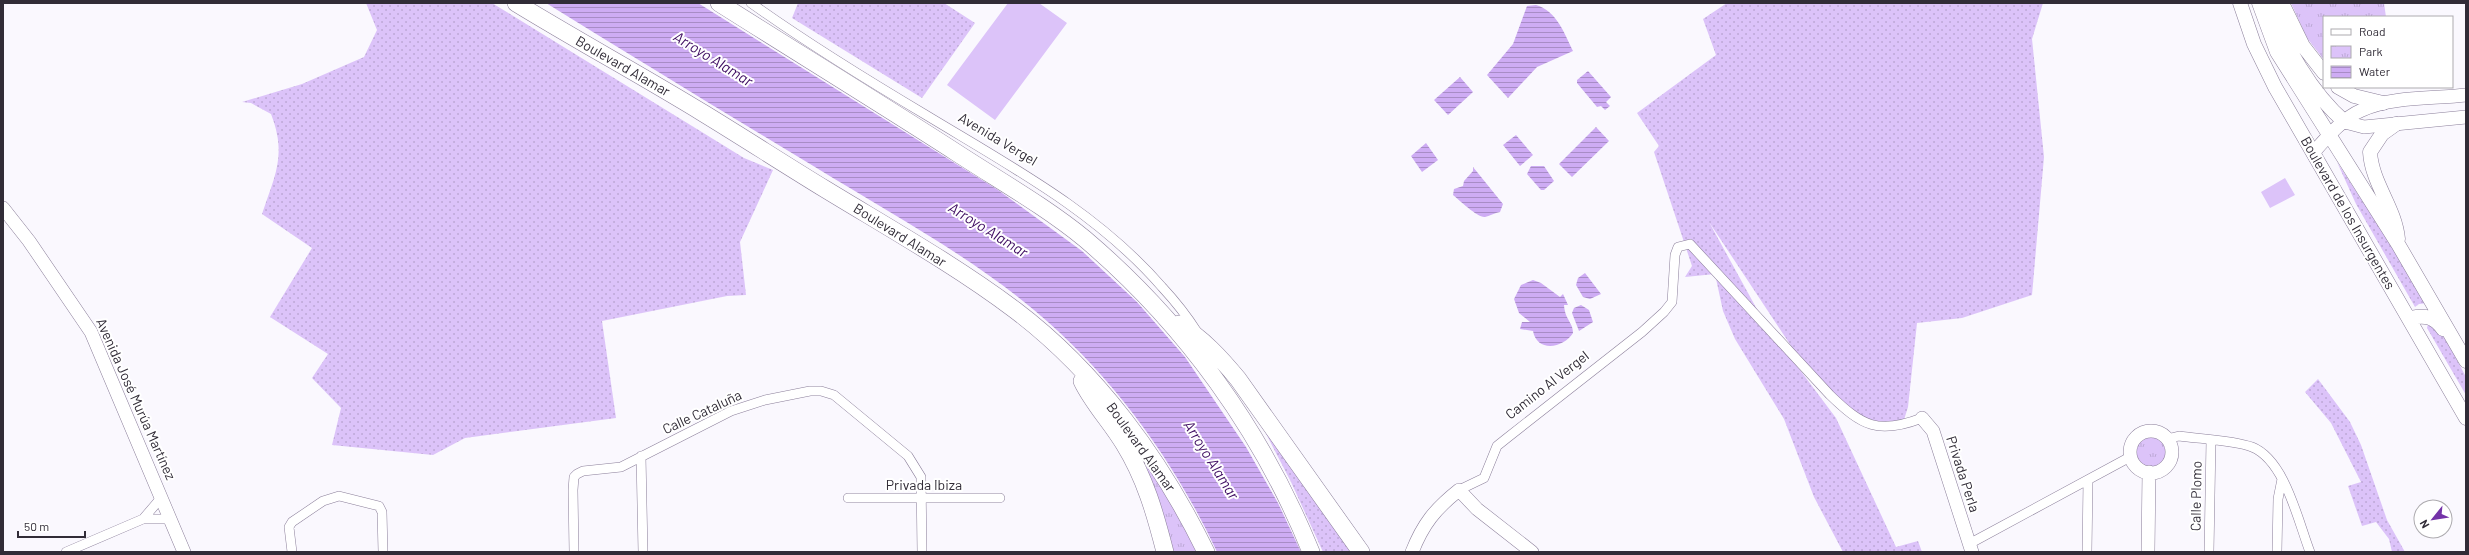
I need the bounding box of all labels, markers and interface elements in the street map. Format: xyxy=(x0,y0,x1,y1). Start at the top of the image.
legend xyxy=(2323,16,2453,88)
text: Road xyxy=(2359,24,2386,38)
water label: Arroyo Alamar xyxy=(671,27,757,90)
street label: Boulevard Alamar xyxy=(573,32,674,99)
text: Park xyxy=(2359,44,2383,58)
text: Water xyxy=(2359,64,2391,78)
street label: Avenida Vergel xyxy=(956,108,1041,169)
street label: Boulevard de los Insurgentes xyxy=(2298,133,2399,292)
water label: Arroyo Alamar xyxy=(946,198,1032,261)
street label: Boulevard Alamar xyxy=(851,199,950,270)
street label: Avenida José Murúa Martínez xyxy=(93,315,180,482)
street label: Camino Al Vergel xyxy=(1502,347,1592,422)
street label: Calle Cataluña xyxy=(659,386,744,437)
street label: Boulevard Alamar xyxy=(1103,399,1180,495)
water label: Arroyo Alamar xyxy=(1180,417,1244,503)
street label: Privada Perla xyxy=(1943,434,1984,514)
street label: Calle Plomo xyxy=(2186,461,2205,531)
street label: Privada Ibiza xyxy=(886,476,962,493)
north arrow xyxy=(2413,499,2453,539)
scale bar xyxy=(18,513,85,539)
text: N xyxy=(2416,518,2431,531)
text: 50 m xyxy=(24,519,49,533)

